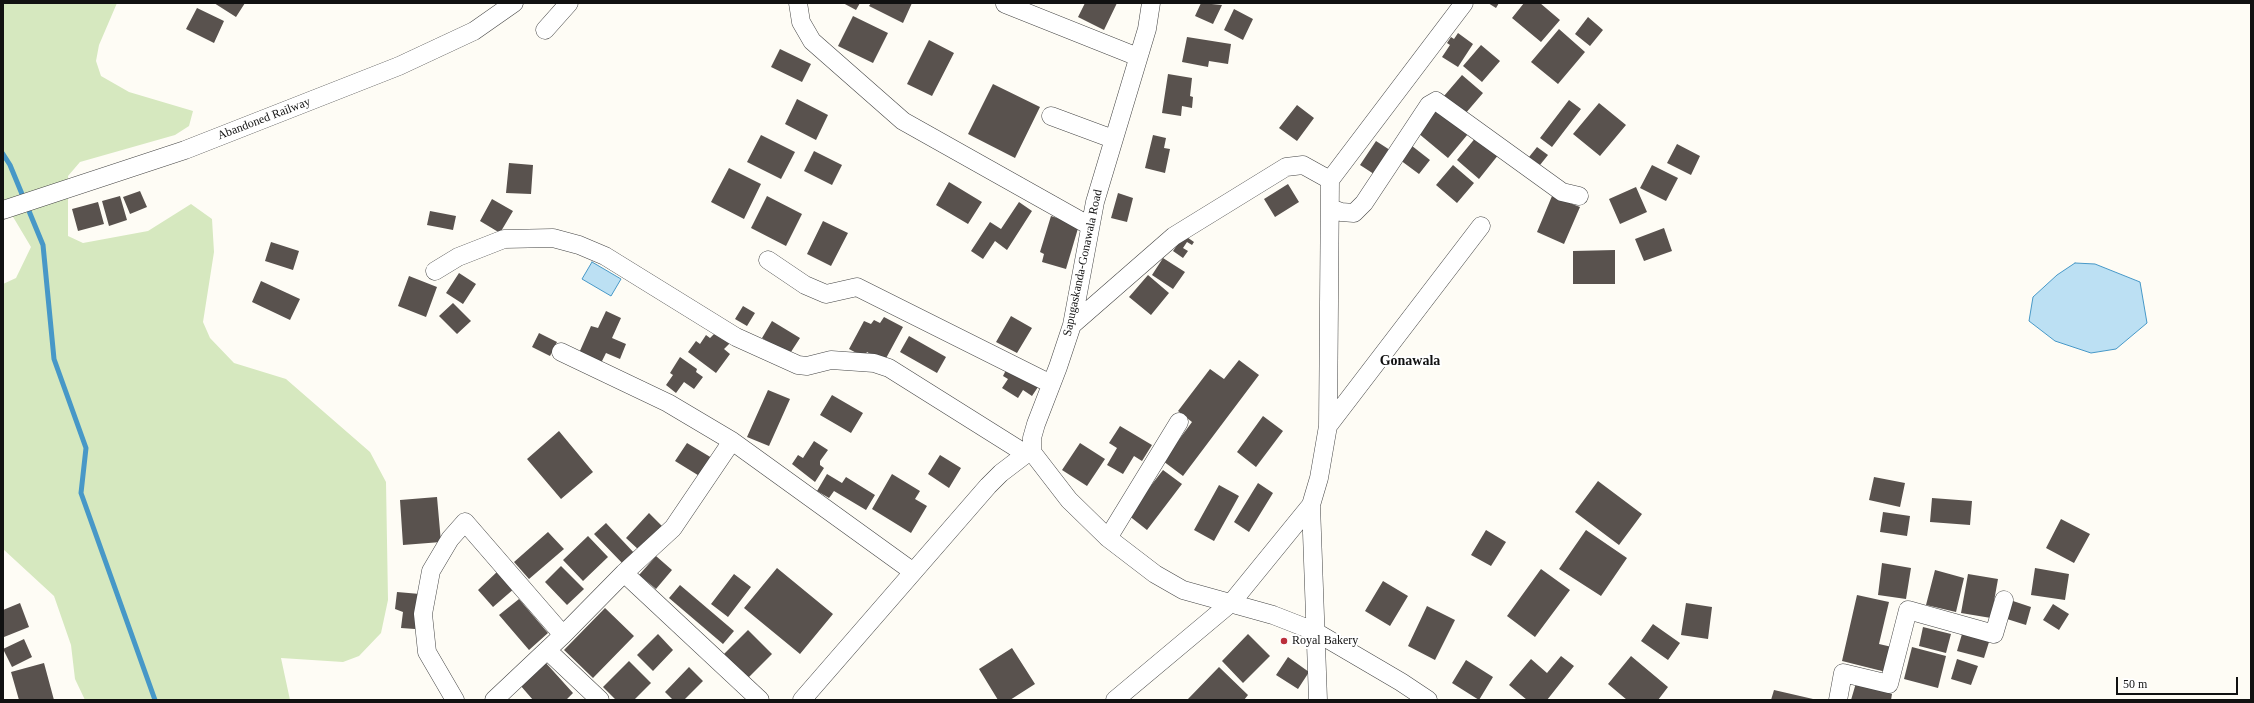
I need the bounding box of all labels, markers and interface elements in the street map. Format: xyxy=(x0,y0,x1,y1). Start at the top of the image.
street label: Abandoned Railway xyxy=(216,95,312,143)
street label: Sapugaskanda-Gonawala Road xyxy=(1060,188,1106,338)
district label: Gonawala xyxy=(1380,353,1440,369)
place label: Royal Bakery xyxy=(1292,634,1358,648)
marker: Royal Bakery xyxy=(1279,636,1289,646)
scale bar xyxy=(2118,669,2240,695)
text: 50 m xyxy=(2123,677,2147,691)

